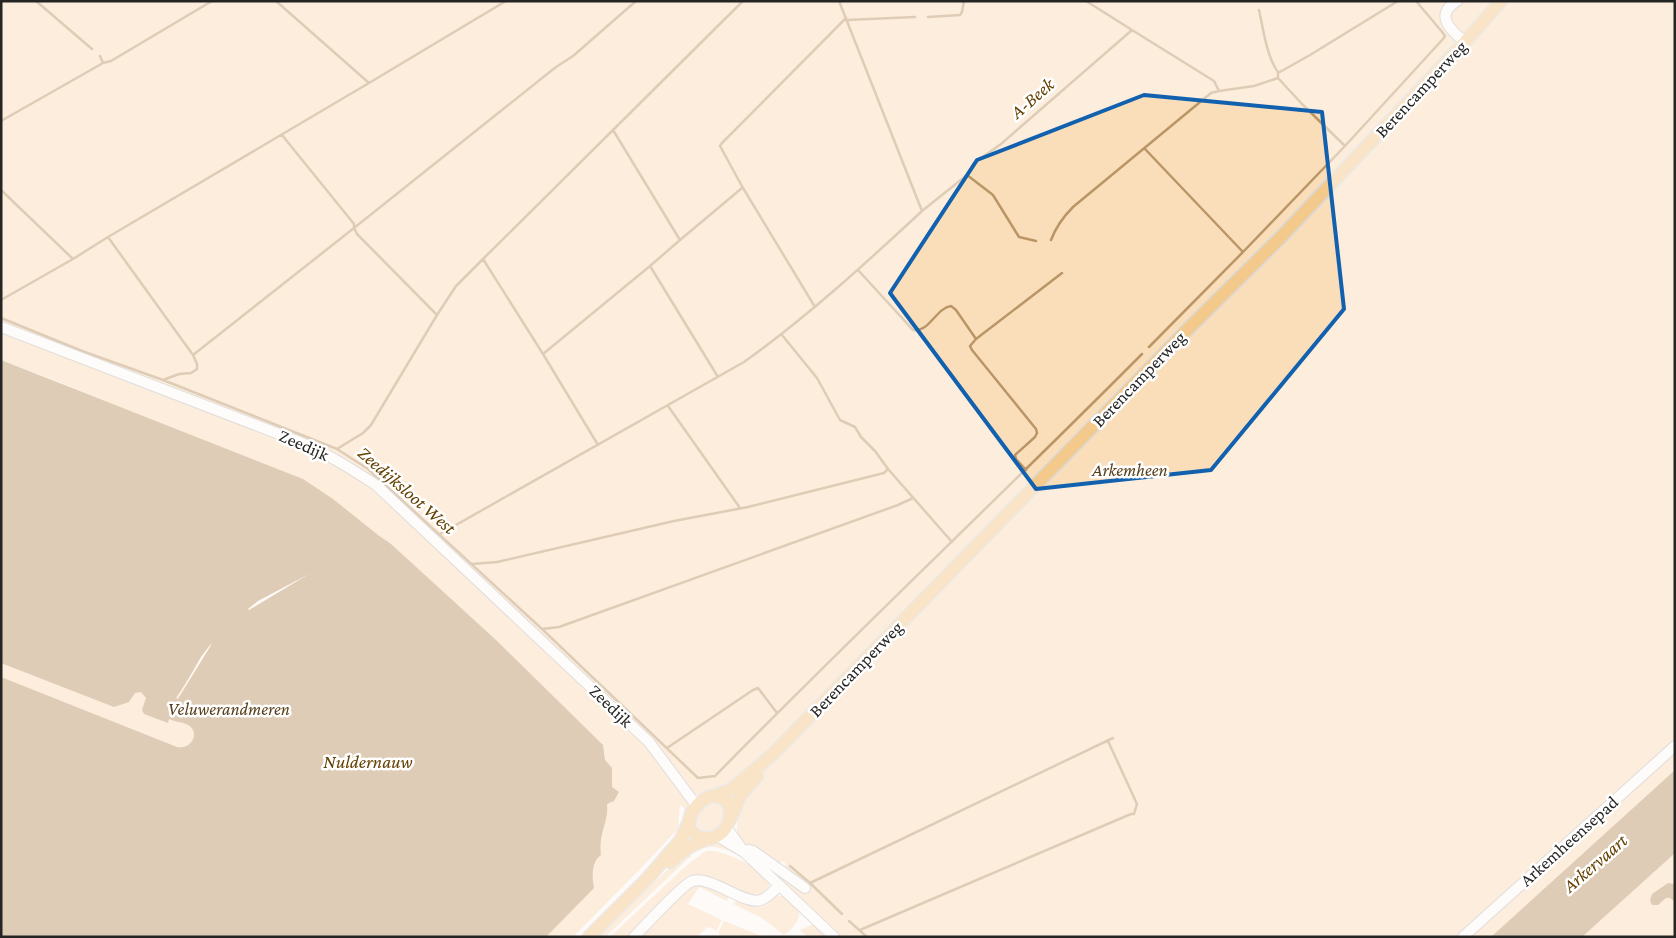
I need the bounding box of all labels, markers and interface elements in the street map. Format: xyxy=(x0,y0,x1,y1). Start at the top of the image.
street label: Berencamperweg xyxy=(1371,36,1471,142)
water label: A-Beek xyxy=(1005,73,1059,123)
street label: Berencamperweg xyxy=(1088,327,1190,431)
street label: Zeedijk xyxy=(276,425,332,466)
water label: Zeedijksloot West xyxy=(353,442,460,539)
park label: Arkemheen xyxy=(1091,460,1168,480)
street label: Berencamperweg xyxy=(805,617,907,721)
street label: Zeedijk xyxy=(585,681,637,732)
park label: Veluwerandmeren xyxy=(168,699,290,719)
water label: Nuldernauw xyxy=(323,751,413,772)
street label: Arkemheensepad xyxy=(1516,791,1622,890)
water label: Arkervaart xyxy=(1558,829,1631,897)

